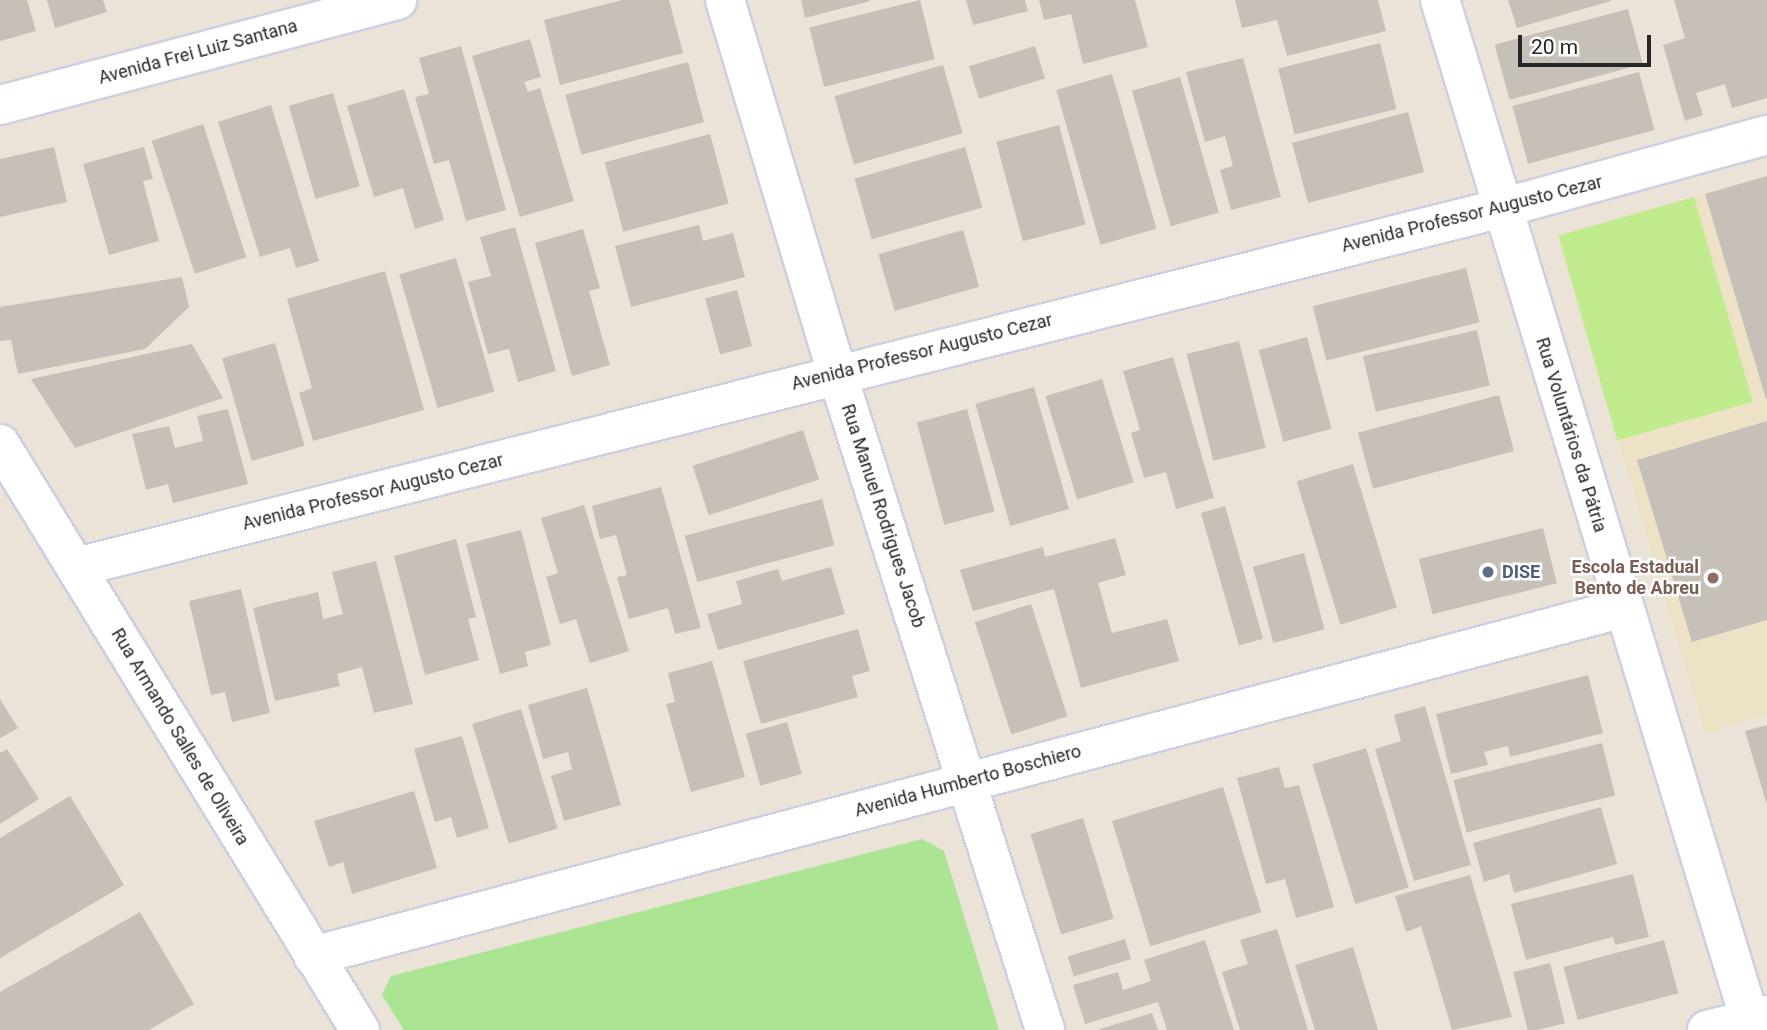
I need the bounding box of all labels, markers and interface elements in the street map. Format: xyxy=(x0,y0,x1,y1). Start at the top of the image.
street label: Avenida Frei Luiz Santana xyxy=(96,15,300,89)
scale bar xyxy=(1522,21,1655,65)
text: 20 m xyxy=(1531,35,1578,59)
street label: Avenida Professor Augusto Cezar xyxy=(1339,171,1605,257)
street label: Avenida Professor Augusto Cezar xyxy=(789,309,1055,395)
street label: Rua Voluntários da Pátria xyxy=(1531,335,1611,535)
street label: Rua Manuel Rodrigues Jacob xyxy=(837,401,929,631)
street label: Avenida Professor Augusto Cezar xyxy=(240,449,506,535)
place label: Escola Estadual Bento de Abreu xyxy=(1572,557,1699,600)
place label: DISE xyxy=(1502,561,1540,583)
marker: DISE xyxy=(1480,564,1496,580)
marker: Escola Estadual Bento de Abreu xyxy=(1705,570,1721,586)
street label: Rua Armando Salles de Oliveira xyxy=(107,625,253,849)
street label: Avenida Humberto Boschiero xyxy=(852,740,1084,822)

